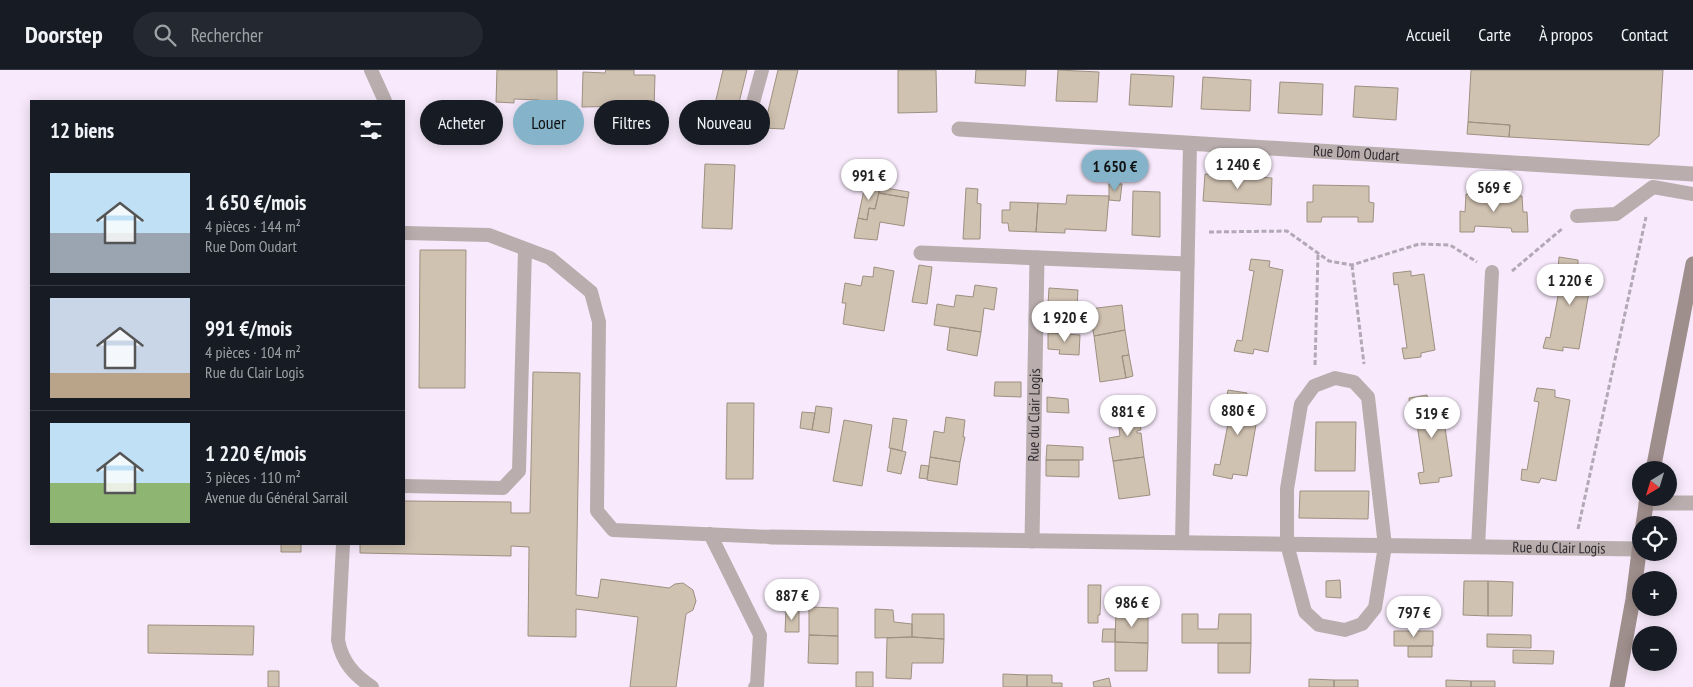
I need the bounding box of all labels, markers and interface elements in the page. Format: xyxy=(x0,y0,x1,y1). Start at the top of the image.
search box xyxy=(133,12,483,57)
text: Doorstep xyxy=(25,19,103,50)
icon: search xyxy=(151,21,179,49)
text: Rechercher xyxy=(191,23,263,47)
text: Accueil xyxy=(1406,23,1450,46)
text: Carte xyxy=(1478,23,1511,46)
text: À propos xyxy=(1539,23,1593,46)
text: Contact xyxy=(1621,23,1668,46)
chip: Acheter xyxy=(420,100,503,145)
chip: Louer xyxy=(513,100,584,145)
chip: Filtres xyxy=(594,100,669,145)
chip: Nouveau xyxy=(679,100,770,145)
icon: filters xyxy=(357,116,385,144)
text: 12 biens xyxy=(50,117,114,144)
street label: Rue Dom Oudart xyxy=(1313,141,1400,165)
pin: 1 240 € xyxy=(1192,148,1284,190)
pin: 1 650 € xyxy=(1069,150,1161,192)
text: 1 240 € xyxy=(1216,154,1260,174)
text: 1 650 € xyxy=(1093,156,1137,176)
pin: 991 € xyxy=(834,158,904,201)
text: 991 € xyxy=(852,165,886,185)
pin: 569 € xyxy=(1459,170,1529,213)
text: 569 € xyxy=(1477,177,1511,197)
text: 1 650 €/mois xyxy=(205,189,306,216)
icon: home xyxy=(90,193,150,253)
text: 4 pièces · 144 m² xyxy=(205,216,301,236)
text: Rue Dom Oudart xyxy=(205,236,297,256)
pin: 1 220 € xyxy=(1524,264,1616,306)
text: 1 220 € xyxy=(1548,270,1592,290)
pin: 1 920 € xyxy=(1019,300,1111,343)
text: 1 920 € xyxy=(1043,307,1087,327)
text: 991 €/mois xyxy=(205,315,292,342)
icon: home xyxy=(90,318,150,378)
text: 4 pièces · 104 m² xyxy=(205,342,301,362)
text: Rue du Clair Logis xyxy=(205,362,304,382)
street label: Rue du Clair Logis xyxy=(1023,368,1044,462)
pin: 881 € xyxy=(1093,394,1163,437)
pin: 880 € xyxy=(1203,394,1273,436)
pin: 519 € xyxy=(1397,396,1467,439)
text: 880 € xyxy=(1221,400,1255,420)
text: 881 € xyxy=(1111,401,1145,421)
text: 519 € xyxy=(1415,403,1449,423)
text: 1 220 €/mois xyxy=(205,440,306,467)
icon: home xyxy=(90,443,150,503)
north arrow xyxy=(1632,461,1678,506)
map controls xyxy=(1632,461,1677,671)
text: 3 pièces · 110 m² xyxy=(205,467,301,487)
text: Avenue du Général Sarrail xyxy=(205,487,348,507)
button: locate xyxy=(1632,516,1677,561)
street label: Rue du Clair Logis xyxy=(1512,537,1606,558)
button: + xyxy=(1632,571,1677,616)
pin: 887 € xyxy=(757,578,827,621)
text: 887 € xyxy=(775,585,809,605)
pin: 986 € xyxy=(1097,586,1167,628)
text: 986 € xyxy=(1115,592,1149,612)
pin: 797 € xyxy=(1379,596,1449,638)
text: 797 € xyxy=(1397,602,1431,622)
button: − xyxy=(1632,626,1677,671)

